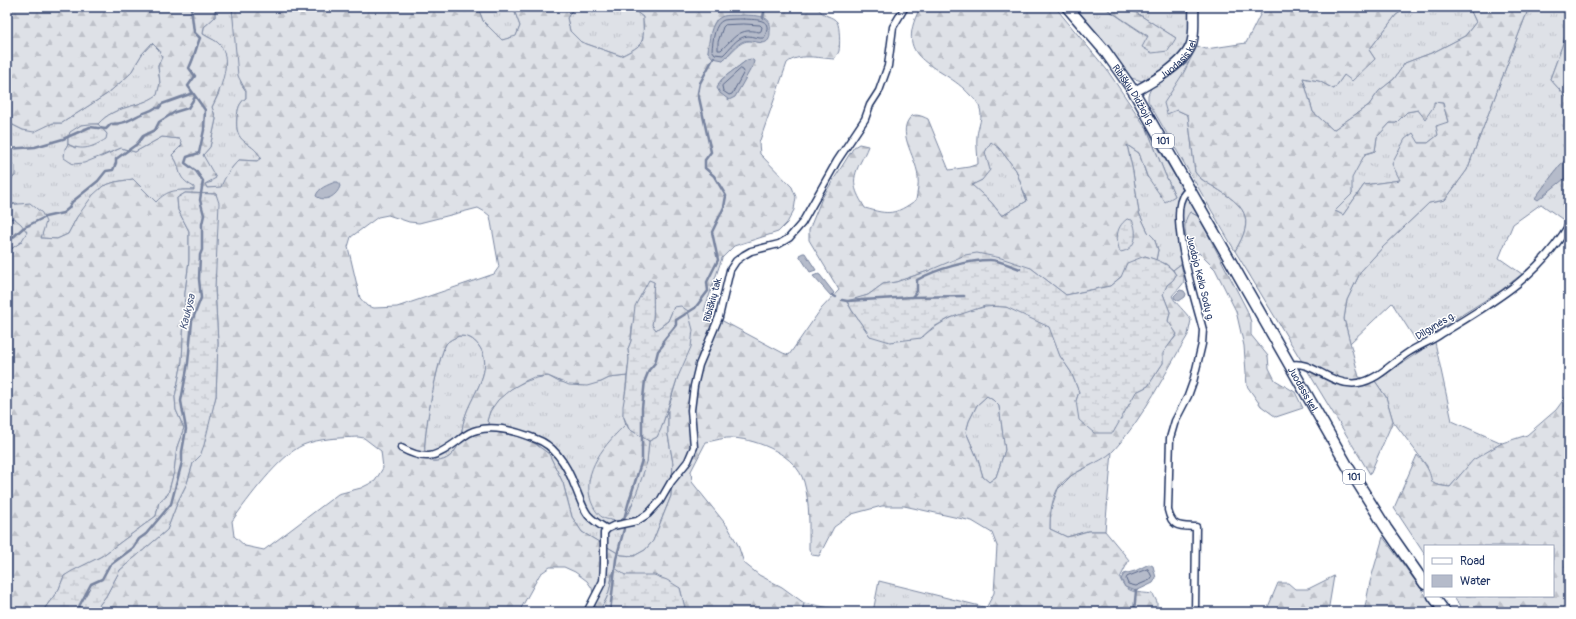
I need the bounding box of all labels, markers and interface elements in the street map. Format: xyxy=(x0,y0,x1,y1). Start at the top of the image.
street label: Juodasis kel. xyxy=(1158,37,1200,82)
street label: Ribiškių Didžioji g. xyxy=(1109,62,1157,129)
road number: 101 xyxy=(1152,134,1174,148)
street label: Juodojo Kelio Sodų g. xyxy=(1184,234,1217,323)
street label: Ribiškių tak. xyxy=(701,275,725,324)
water label: Kaukysa xyxy=(177,292,198,331)
street label: Dilgynės g. xyxy=(1413,309,1458,342)
street label: Juodasis kel. xyxy=(1285,365,1321,415)
road number: 101 xyxy=(1343,470,1365,484)
legend xyxy=(1424,545,1554,597)
text: Road xyxy=(1460,554,1485,569)
text: Water xyxy=(1460,574,1491,589)

